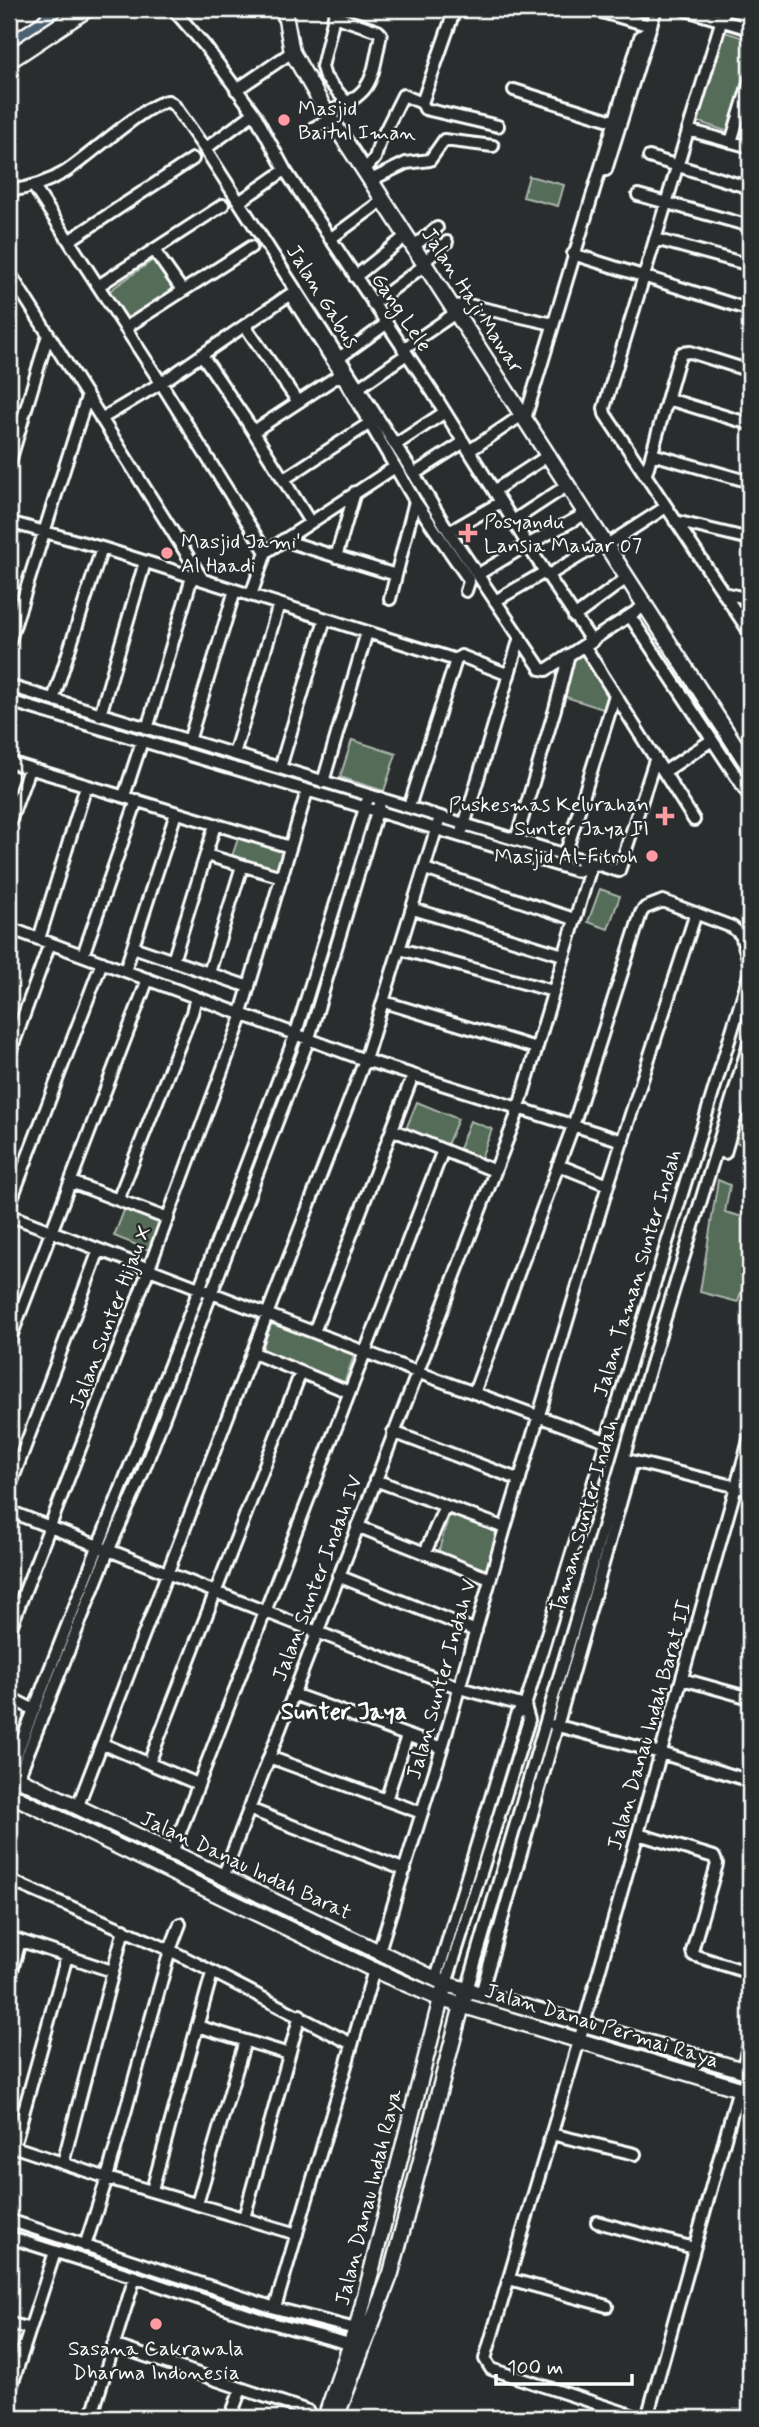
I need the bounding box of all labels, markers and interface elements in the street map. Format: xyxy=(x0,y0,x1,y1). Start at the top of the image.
place label: Masjid Baitul Iman xyxy=(298,95,416,147)
marker: Masjid Baitul Iman xyxy=(276,112,292,128)
street label: Jalan Haji Mawar xyxy=(415,222,530,379)
street label: Jalan Gabus xyxy=(279,239,365,354)
street label: Gang Lele xyxy=(364,267,438,358)
place label: Posyandu Lansia Mawar 07 xyxy=(484,508,642,560)
marker: Posyandu Lansia Mawar 07 xyxy=(458,523,478,543)
place label: Masjid Jami' Al Haadi xyxy=(181,528,301,580)
marker: Masjid Jami' Al Haadi xyxy=(159,545,175,561)
place label: Puskesmas Kelurahan Sunter Jaya II xyxy=(448,791,649,843)
marker: Puskesmas Kelurahan Sunter Jaya II xyxy=(655,806,675,826)
place label: Masjid Al-Fitroh xyxy=(494,843,638,871)
marker: Masjid Al-Fitroh xyxy=(644,848,660,864)
street label: Jalan Taman Sunter Indah xyxy=(587,1146,689,1401)
street label: Jalan Sunter Hijau X xyxy=(63,1222,159,1413)
street label: Taman Sunter Indah xyxy=(544,1416,626,1616)
street label: Jalan Sunter Indah IV xyxy=(266,1471,370,1685)
street label: Jalan Sunter Indah V xyxy=(400,1576,484,1783)
street label: Jalan Danau Indah Barat II xyxy=(601,1597,699,1853)
district label: Sunter Jaya xyxy=(281,1697,407,1728)
street label: Jalan Danau Indah Barat xyxy=(136,1805,356,1927)
street label: Jalan Danau Permai Raya xyxy=(481,1977,722,2075)
street label: Jalan Danau Indah Raya xyxy=(329,2086,410,2308)
marker: Sasana Cakrawala Dharma Indonesia xyxy=(148,2316,164,2332)
place label: Sasana Cakrawala Dharma Indonesia xyxy=(68,2335,244,2387)
scale bar xyxy=(496,2343,633,2387)
text: 100 m xyxy=(507,2354,563,2382)

